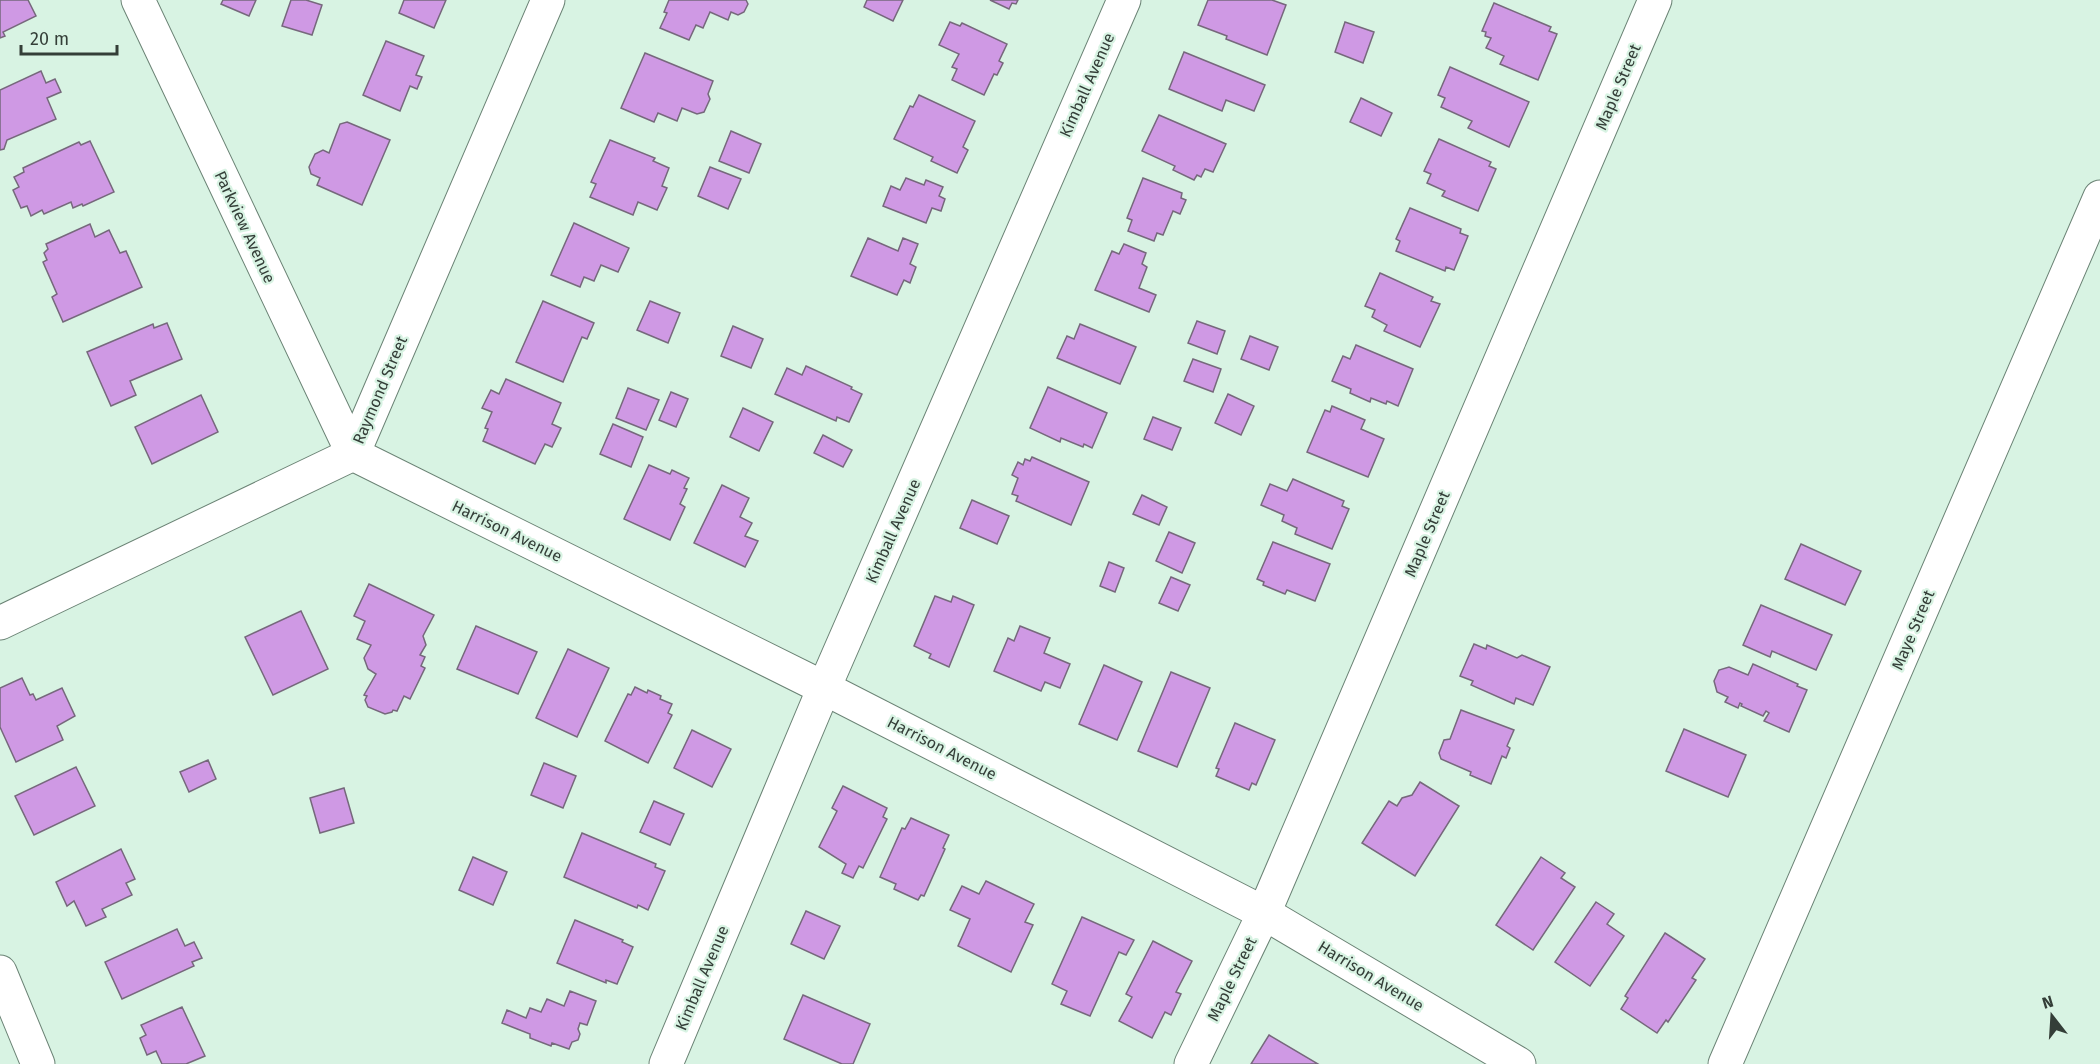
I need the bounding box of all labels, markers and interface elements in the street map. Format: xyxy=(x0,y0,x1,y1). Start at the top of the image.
scale bar xyxy=(21,18,117,56)
text: 20 m xyxy=(30,28,69,50)
street label: Kimball Avenue xyxy=(1055,30,1119,140)
street label: Maple Street xyxy=(1591,41,1645,133)
street label: Parkview Avenue xyxy=(211,168,279,286)
street label: Raymond Street xyxy=(349,333,411,447)
street label: Kimball Avenue xyxy=(861,476,925,586)
street label: Maple Street xyxy=(1400,488,1454,580)
street label: Harrison Avenue xyxy=(449,496,565,566)
street label: Maye Street xyxy=(1888,587,1938,673)
street label: Harrison Avenue xyxy=(884,712,1000,784)
street label: Kimball Avenue xyxy=(671,923,733,1033)
street label: Maple Street xyxy=(1203,933,1261,1024)
street label: Harrison Avenue xyxy=(1315,937,1427,1015)
north arrow xyxy=(2022,986,2082,1046)
text: N xyxy=(2040,991,2056,1013)

